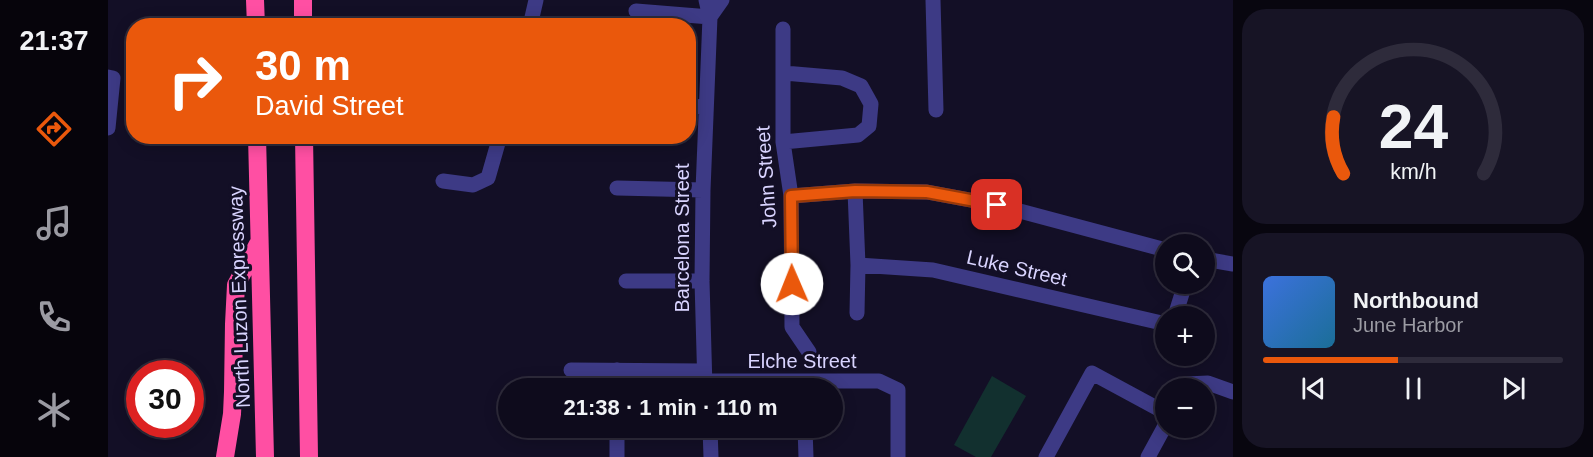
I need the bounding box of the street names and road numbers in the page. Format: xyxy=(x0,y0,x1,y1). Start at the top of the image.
street label: John Street xyxy=(751,125,781,229)
street label: Barcelona Street xyxy=(671,163,693,312)
street label: North Luzon Expressway xyxy=(224,186,254,408)
street label: Luke Street xyxy=(965,246,1070,290)
street label: Elche Street xyxy=(748,350,857,372)

